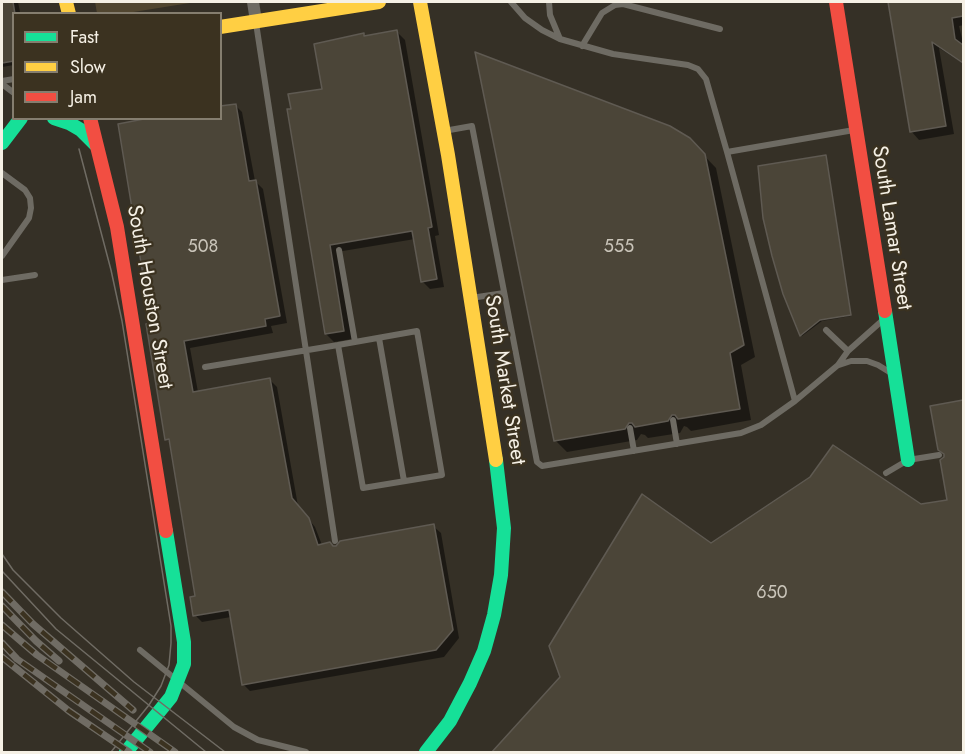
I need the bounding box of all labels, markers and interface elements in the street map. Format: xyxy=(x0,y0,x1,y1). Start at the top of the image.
legend xyxy=(12,12,222,120)
text: Fast xyxy=(70,24,99,50)
text: Slow xyxy=(70,54,106,80)
text: Jam xyxy=(70,84,97,110)
street label: South Lamar Street xyxy=(866,144,916,312)
street label: South Houston Street xyxy=(120,203,178,391)
house number: 508 xyxy=(188,237,218,259)
house number: 555 xyxy=(604,237,634,259)
street label: South Market Street xyxy=(478,293,530,467)
house number: 650 xyxy=(756,583,788,605)

